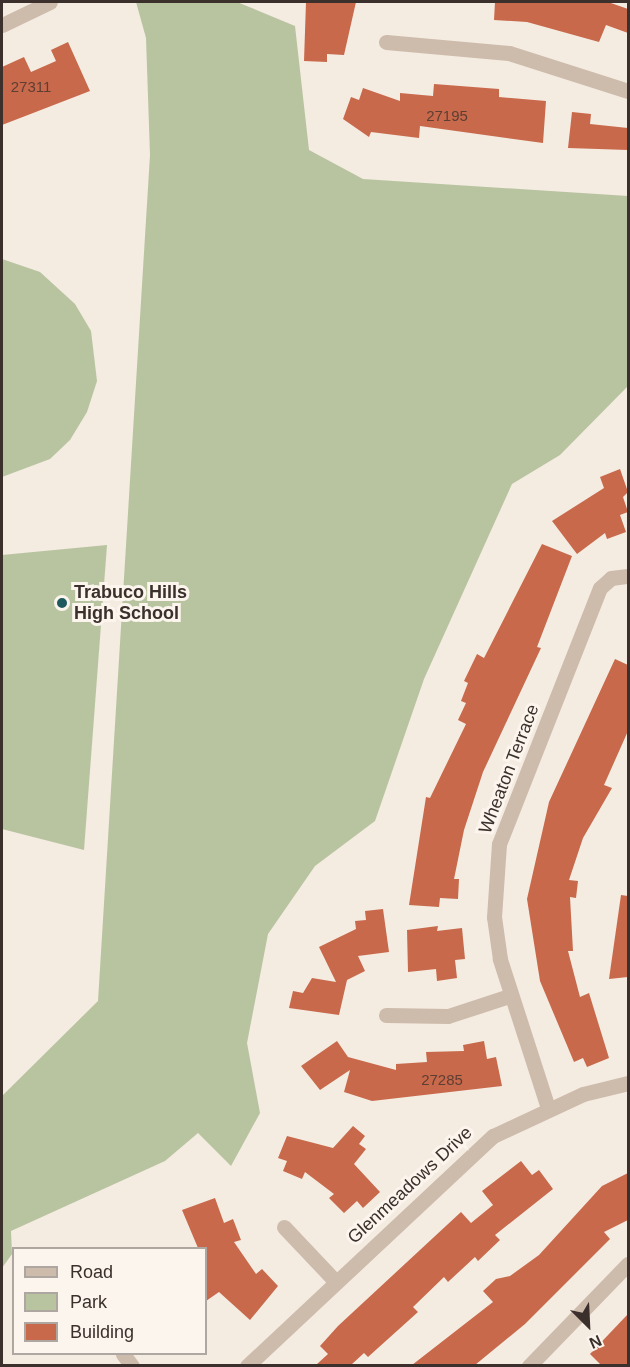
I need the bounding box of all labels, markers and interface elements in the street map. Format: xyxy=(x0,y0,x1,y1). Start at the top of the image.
house number: 27311 xyxy=(11,78,51,96)
house number: 27195 xyxy=(426,107,468,125)
place label: Trabuco Hills High School xyxy=(74,582,187,624)
marker: Trabuco Hills High School xyxy=(55,596,69,610)
street label: Wheaton Terrace xyxy=(474,701,544,837)
house number: 27285 xyxy=(421,1071,463,1089)
street label: Glenmeadows Drive xyxy=(343,1122,477,1248)
legend xyxy=(12,1247,207,1355)
text: Road xyxy=(70,1262,113,1282)
text: Park xyxy=(70,1292,107,1312)
north arrow xyxy=(558,1295,618,1355)
text: Building xyxy=(70,1322,134,1342)
text: N xyxy=(587,1332,604,1352)

